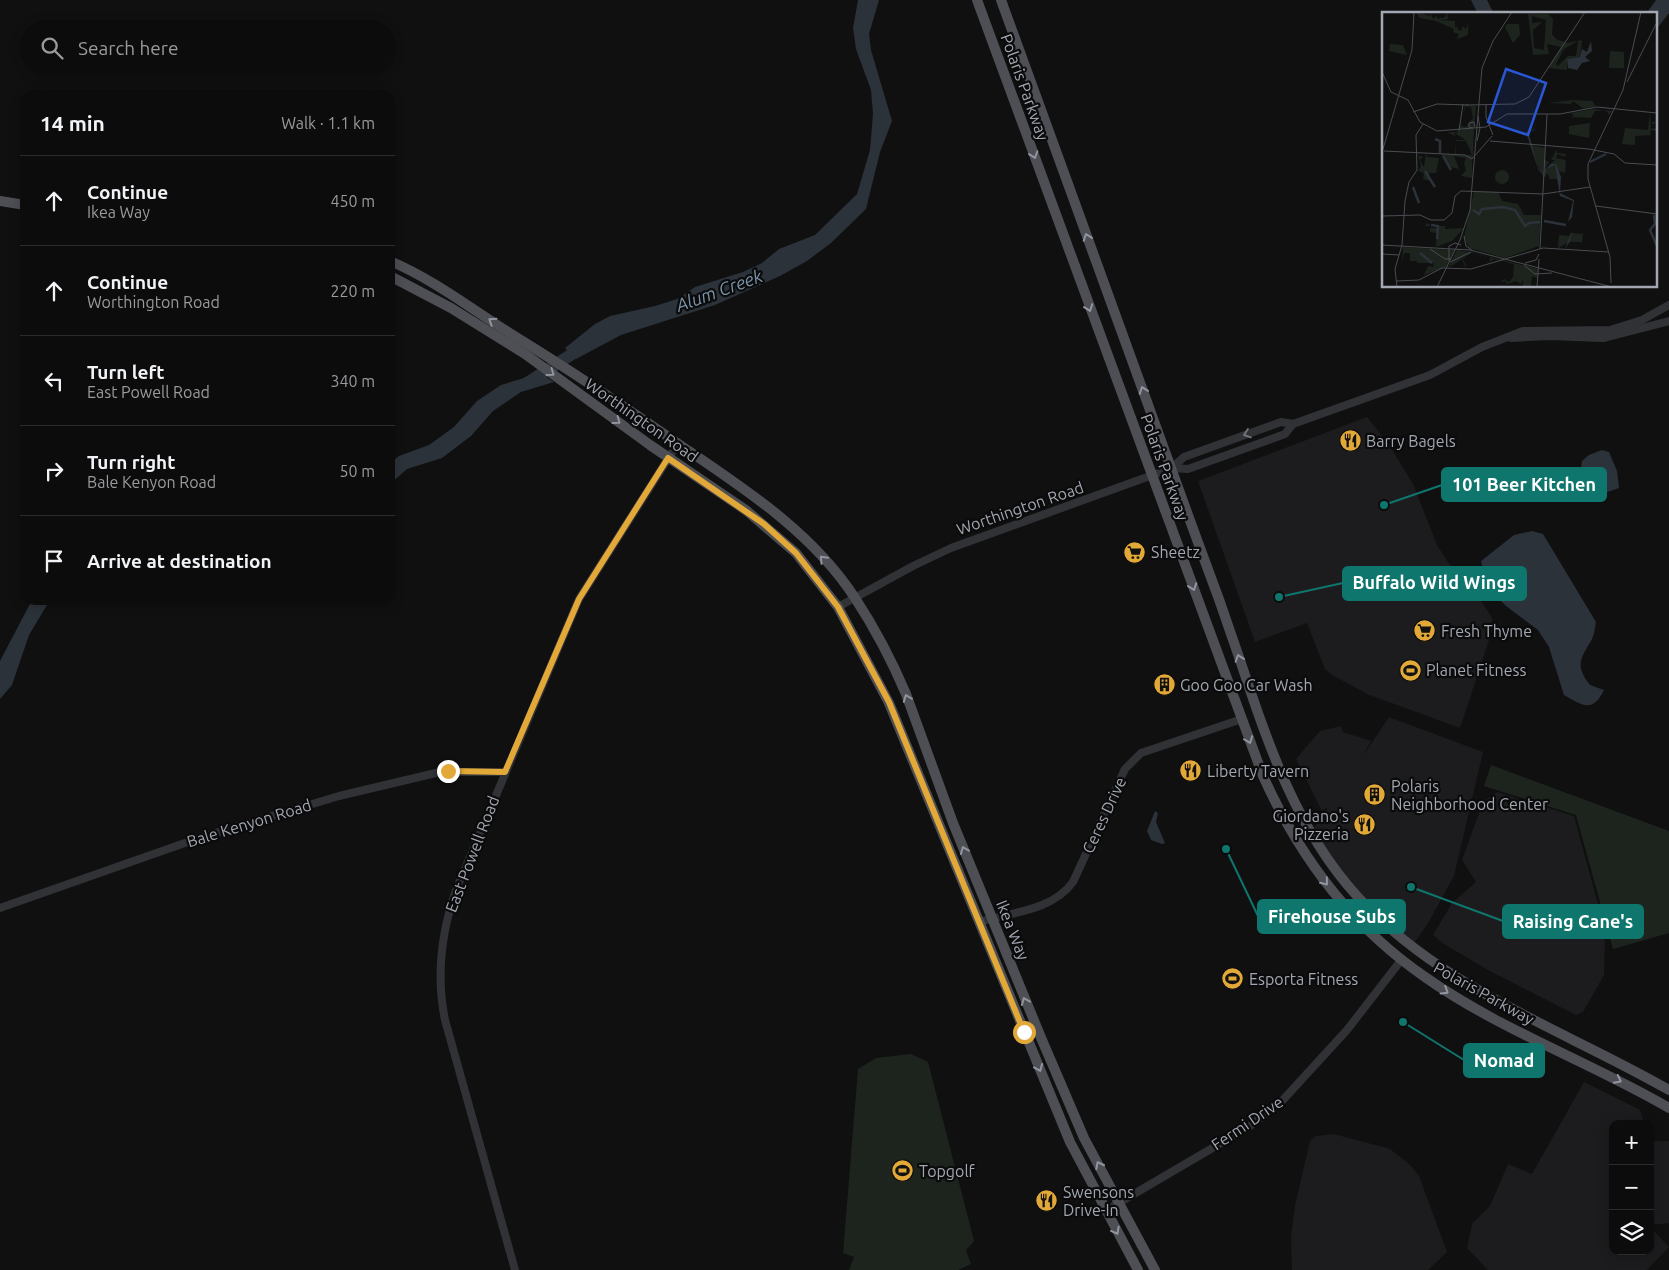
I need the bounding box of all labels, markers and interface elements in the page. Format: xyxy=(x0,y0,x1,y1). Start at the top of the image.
inset map xyxy=(1382,12,1656,288)
search box xyxy=(20,20,395,75)
street label: Polaris Parkway xyxy=(997,31,1053,143)
icon: search xyxy=(38,34,66,62)
text: Search here xyxy=(78,37,178,59)
text: 14 min xyxy=(40,111,105,135)
text: Walk · 1.1 km xyxy=(281,114,375,132)
one-way arrow xyxy=(1028,150,1038,159)
text: Continue xyxy=(87,181,168,203)
icon: ahead xyxy=(40,187,68,215)
text: 450 m xyxy=(330,192,375,210)
text: Ikea Way xyxy=(87,203,150,221)
one-way arrow xyxy=(1083,233,1093,242)
water label: Alum Creek xyxy=(672,265,766,315)
text: Continue xyxy=(87,271,168,293)
icon: ahead xyxy=(40,277,68,305)
text: 220 m xyxy=(330,282,375,300)
text: Worthington Road xyxy=(87,293,220,311)
one-way arrow xyxy=(1083,303,1093,312)
one-way arrow xyxy=(489,318,498,328)
text: Turn left xyxy=(87,361,165,383)
icon: left xyxy=(40,367,68,395)
one-way arrow xyxy=(545,368,554,376)
text: 340 m xyxy=(330,372,375,390)
street label: Worthington Road xyxy=(582,375,702,465)
text: East Powell Road xyxy=(87,383,210,401)
one-way arrow xyxy=(1139,386,1149,395)
street label: Polaris Parkway xyxy=(1137,411,1193,523)
one-way arrow xyxy=(611,415,621,424)
one-way arrow xyxy=(1243,429,1251,439)
restaurant icon: Barry Bagels xyxy=(1338,429,1362,453)
place label: Barry Bagels xyxy=(1366,432,1456,450)
text: Turn right xyxy=(87,451,175,473)
icon: right xyxy=(40,457,68,485)
text: 50 m xyxy=(339,462,375,480)
callout: 101 Beer Kitchen xyxy=(1442,468,1606,501)
text: Bale Kenyon Road xyxy=(87,473,216,491)
text: 101 Beer Kitchen xyxy=(1452,474,1596,494)
street label: Worthington Road xyxy=(954,478,1086,538)
supermarket icon: Sheetz xyxy=(1123,540,1147,564)
place label: Sheetz xyxy=(1151,543,1200,561)
icon: arrive xyxy=(40,547,68,575)
text: Arrive at destination xyxy=(87,550,272,572)
one-way arrow xyxy=(820,556,829,565)
callout: Buffalo Wild Wings xyxy=(1343,567,1526,600)
text: Buffalo Wild Wings xyxy=(1353,572,1516,592)
one-way arrow xyxy=(1187,582,1197,591)
supermarket icon: Fresh Thyme xyxy=(1413,619,1437,643)
place label: Fresh Thyme xyxy=(1441,622,1532,640)
one-way arrow xyxy=(1235,654,1245,662)
sports icon: Planet Fitness xyxy=(1398,658,1422,682)
place label: Planet Fitness xyxy=(1426,661,1526,679)
building icon: Goo Goo Car Wash xyxy=(1152,673,1176,697)
place label: Goo Goo Car Wash xyxy=(1180,676,1313,694)
one-way arrow xyxy=(903,695,913,703)
one-way arrow xyxy=(1244,735,1254,743)
restaurant icon: Liberty Tavern xyxy=(1179,759,1203,783)
route end xyxy=(437,760,460,783)
place label: Liberty Tavern xyxy=(1207,762,1309,780)
street label: Ceres Drive xyxy=(1079,774,1129,856)
place label: Polaris Neighborhood Center xyxy=(1391,777,1548,813)
building icon: Polaris Neighborhood Center xyxy=(1363,783,1387,807)
street label: East Powell Road xyxy=(442,793,502,915)
street label: Bale Kenyon Road xyxy=(185,796,313,850)
place label: Giordano's Pizzeria xyxy=(1273,807,1349,843)
restaurant icon: Giordano's Pizzeria xyxy=(1353,813,1377,837)
one-way arrow xyxy=(960,847,970,855)
one-way arrow xyxy=(1320,877,1329,886)
street label: Ikea Way xyxy=(993,897,1033,963)
callout: Firehouse Subs xyxy=(1258,900,1405,933)
callout: Raising Cane's xyxy=(1503,905,1643,938)
text: Firehouse Subs xyxy=(1268,906,1396,926)
text: Raising Cane's xyxy=(1513,911,1633,931)
street label: Polaris Parkway xyxy=(1431,958,1538,1028)
sports icon: Esporta Fitness xyxy=(1221,967,1245,991)
place label: Esporta Fitness xyxy=(1249,970,1358,988)
one-way arrow xyxy=(1440,984,1449,994)
one-way arrow xyxy=(1021,997,1032,1006)
route start xyxy=(1013,1021,1036,1044)
callout: Nomad xyxy=(1464,1044,1544,1077)
text: Nomad xyxy=(1474,1050,1534,1070)
one-way arrow xyxy=(1033,1063,1044,1072)
one-way arrow xyxy=(1612,1074,1621,1084)
street label: Fermi Drive xyxy=(1208,1092,1286,1154)
map controls xyxy=(1609,1120,1654,1255)
button: + xyxy=(1609,1120,1654,1165)
sports icon: Topgolf xyxy=(891,1159,915,1183)
place label: Topgolf xyxy=(919,1162,976,1180)
one-way arrow xyxy=(1095,1162,1105,1171)
button: − xyxy=(1609,1165,1654,1210)
place label: Swensons Drive-In xyxy=(1063,1183,1134,1219)
restaurant icon: Swensons Drive-In xyxy=(1035,1189,1059,1213)
button: layers xyxy=(1609,1210,1654,1255)
one-way arrow xyxy=(1110,1226,1120,1235)

